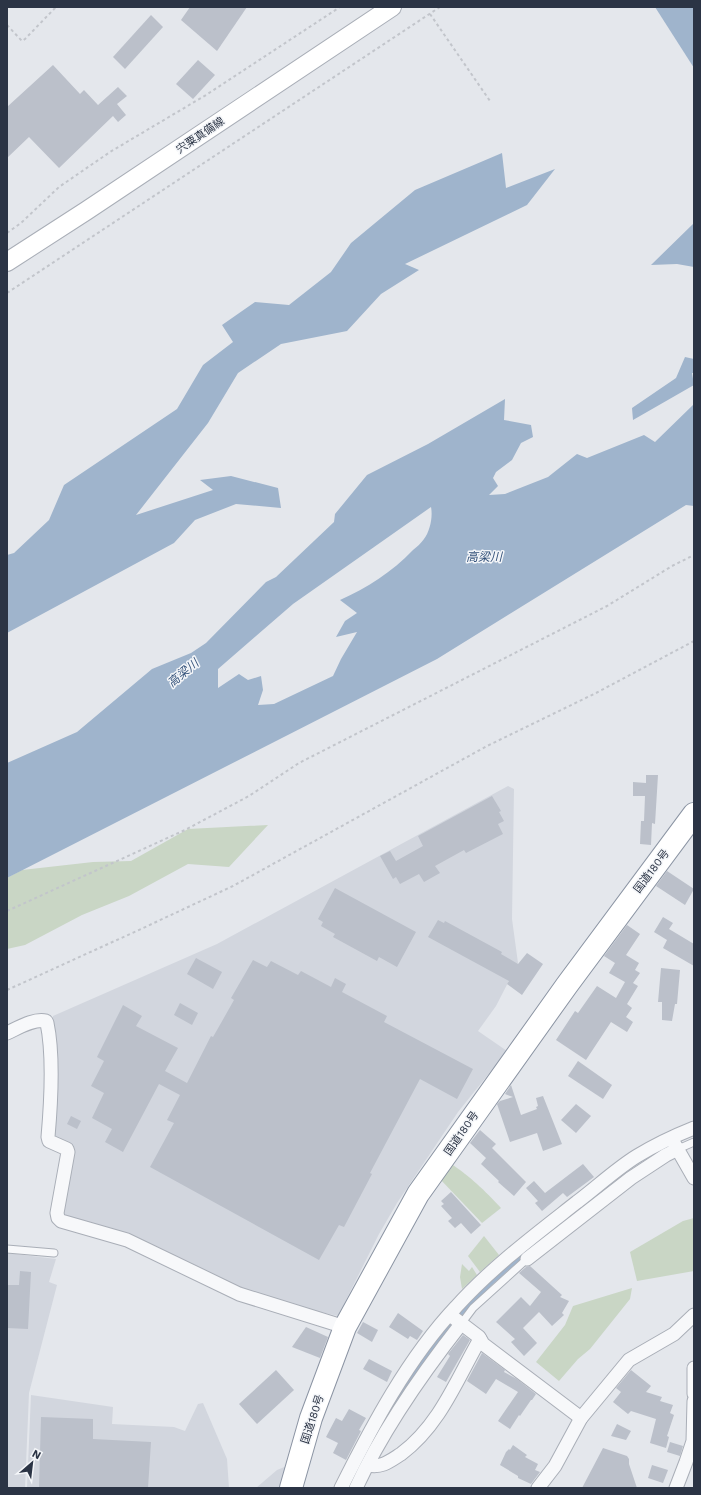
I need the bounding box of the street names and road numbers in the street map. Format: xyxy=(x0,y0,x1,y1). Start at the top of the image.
street label: 宍粟真備線 xyxy=(174,115,227,156)
street label: 国道180号 xyxy=(631,847,672,896)
street label: 国道180号 xyxy=(441,1109,481,1158)
street label: 国道180号 xyxy=(298,1393,327,1445)

